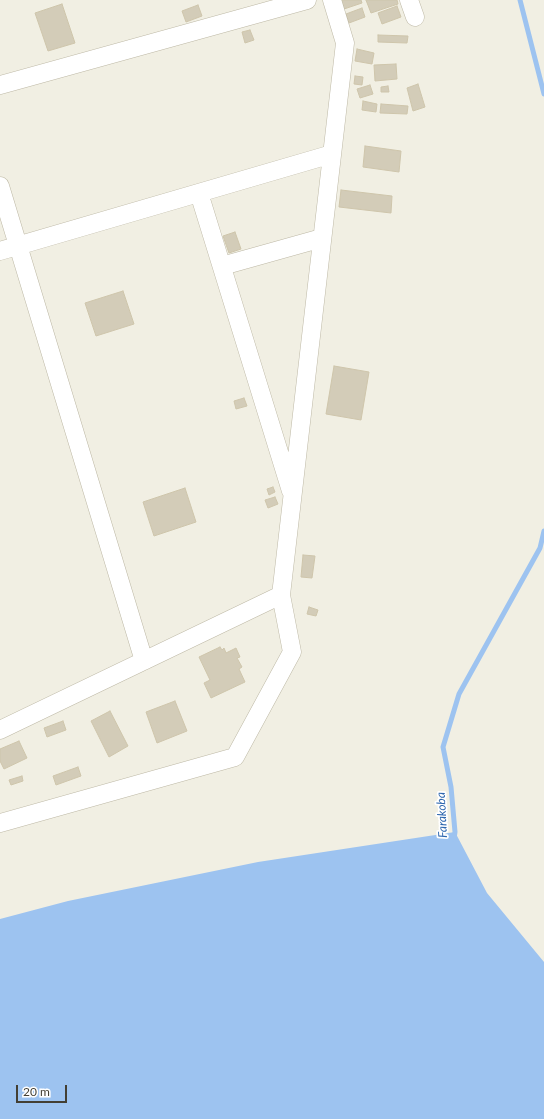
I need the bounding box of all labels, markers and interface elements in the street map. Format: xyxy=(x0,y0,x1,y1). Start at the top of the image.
water label: Farakoba xyxy=(434,792,450,838)
scale bar xyxy=(18,1077,69,1103)
text: 20 m xyxy=(23,1084,50,1099)

